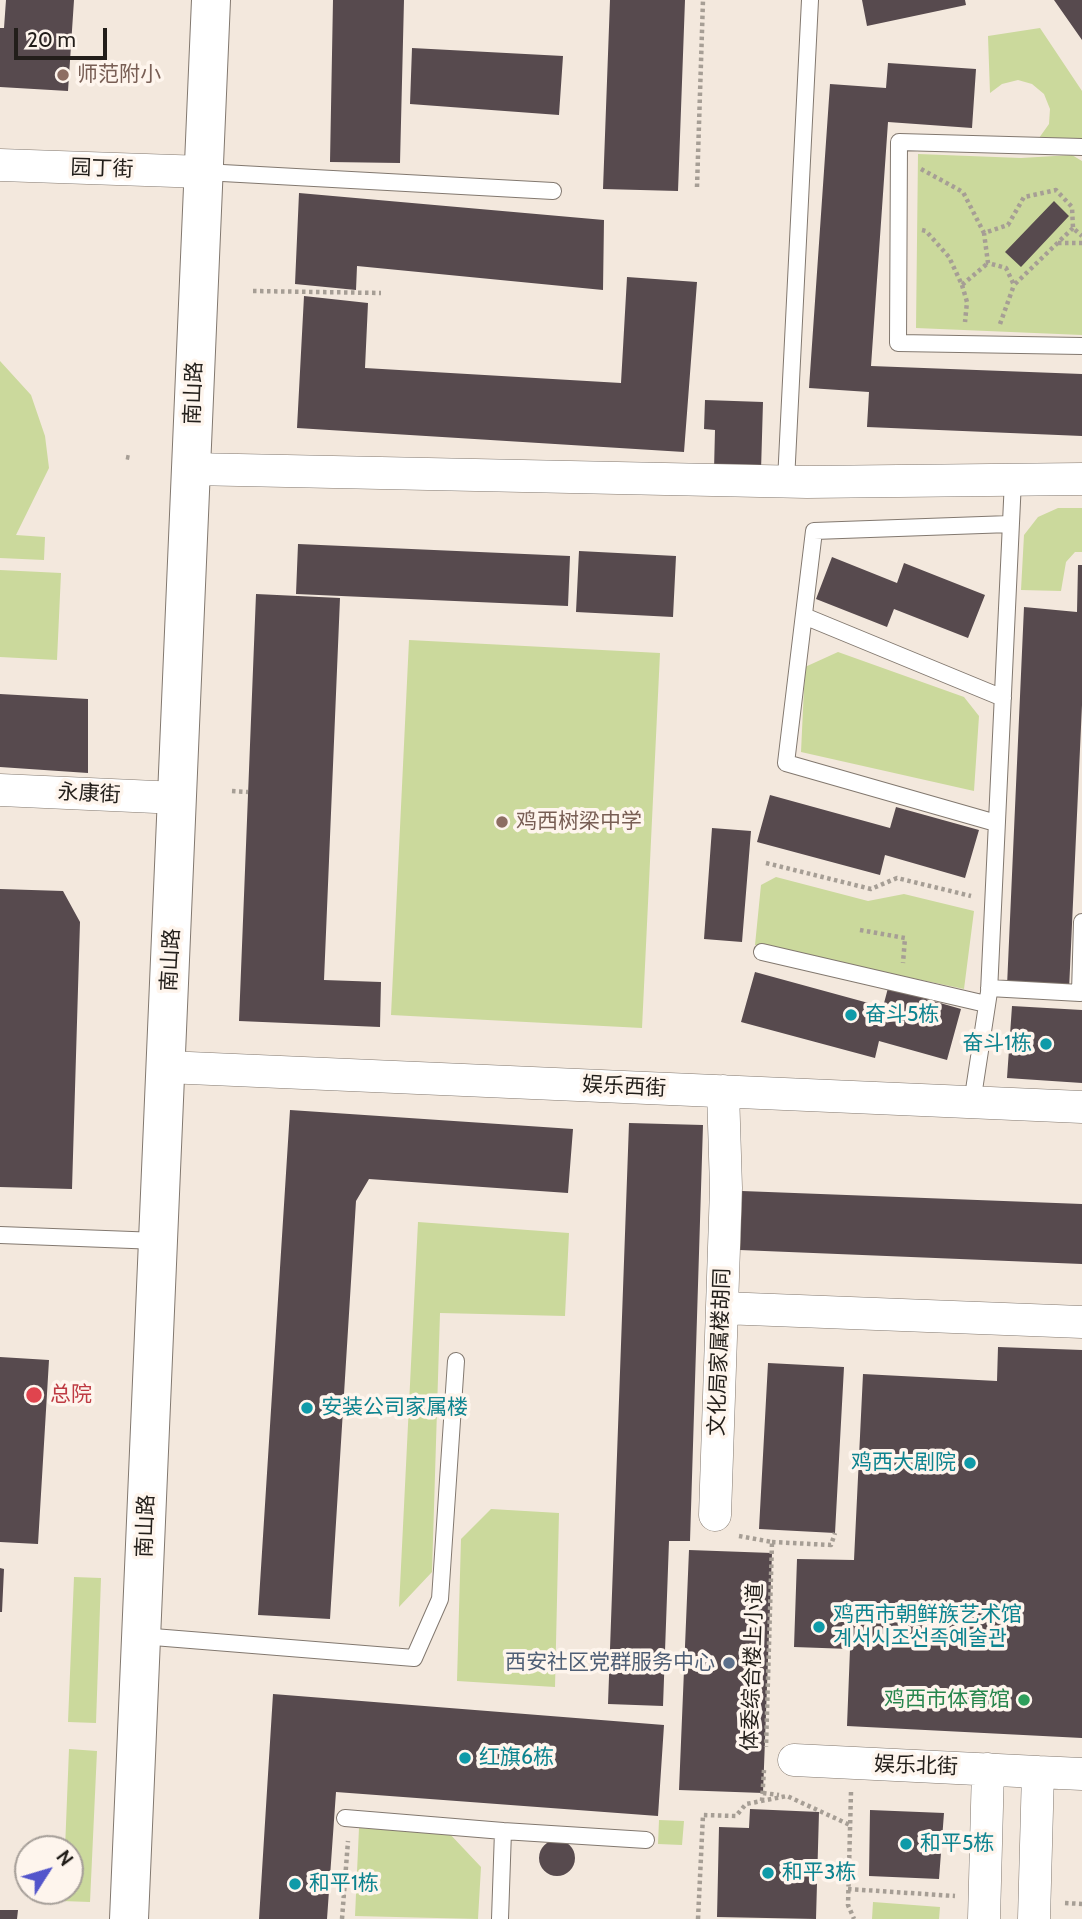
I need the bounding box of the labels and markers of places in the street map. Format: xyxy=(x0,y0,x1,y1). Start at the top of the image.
place label: 师范附小 xyxy=(77,62,161,88)
marker: 师范附小 xyxy=(55,67,71,83)
place label: 鸡西树梁中学 xyxy=(516,809,642,835)
marker: 鸡西树梁中学 xyxy=(494,814,510,830)
place label: 奋斗5栋 xyxy=(865,1002,939,1028)
marker: 奋斗5栋 xyxy=(843,1007,859,1023)
place label: 奋斗1栋 xyxy=(962,1031,1032,1057)
marker: 奋斗1栋 xyxy=(1038,1036,1054,1052)
place label: 总院 xyxy=(50,1382,92,1408)
marker: 总院 xyxy=(24,1385,44,1405)
place label: 安装公司家属楼 xyxy=(321,1395,468,1421)
marker: 安装公司家属楼 xyxy=(299,1400,315,1416)
place label: 鸡西大剧院 xyxy=(851,1450,956,1476)
marker: 鸡西大剧院 xyxy=(962,1455,978,1471)
place label: 鸡西市朝鲜族艺术馆 계서시조선족예술관 xyxy=(833,1602,1022,1652)
marker: 鸡西市朝鲜族艺术馆 계서시조선족예술관 xyxy=(811,1619,827,1635)
place label: 西安社区党群服务中心 xyxy=(505,1650,715,1676)
marker: 西安社区党群服务中心 xyxy=(721,1655,737,1671)
place label: 鸡西市体育馆 xyxy=(884,1687,1010,1713)
marker: 鸡西市体育馆 xyxy=(1016,1692,1032,1708)
place label: 红旗6栋 xyxy=(479,1745,554,1771)
marker: 红旗6栋 xyxy=(457,1750,473,1766)
place label: 和平5栋 xyxy=(920,1831,994,1857)
marker: 和平5栋 xyxy=(898,1836,914,1852)
place label: 和平3栋 xyxy=(782,1860,856,1886)
marker: 和平3栋 xyxy=(760,1865,776,1881)
place label: 和平1栋 xyxy=(309,1871,379,1897)
marker: 和平1栋 xyxy=(287,1876,303,1892)

